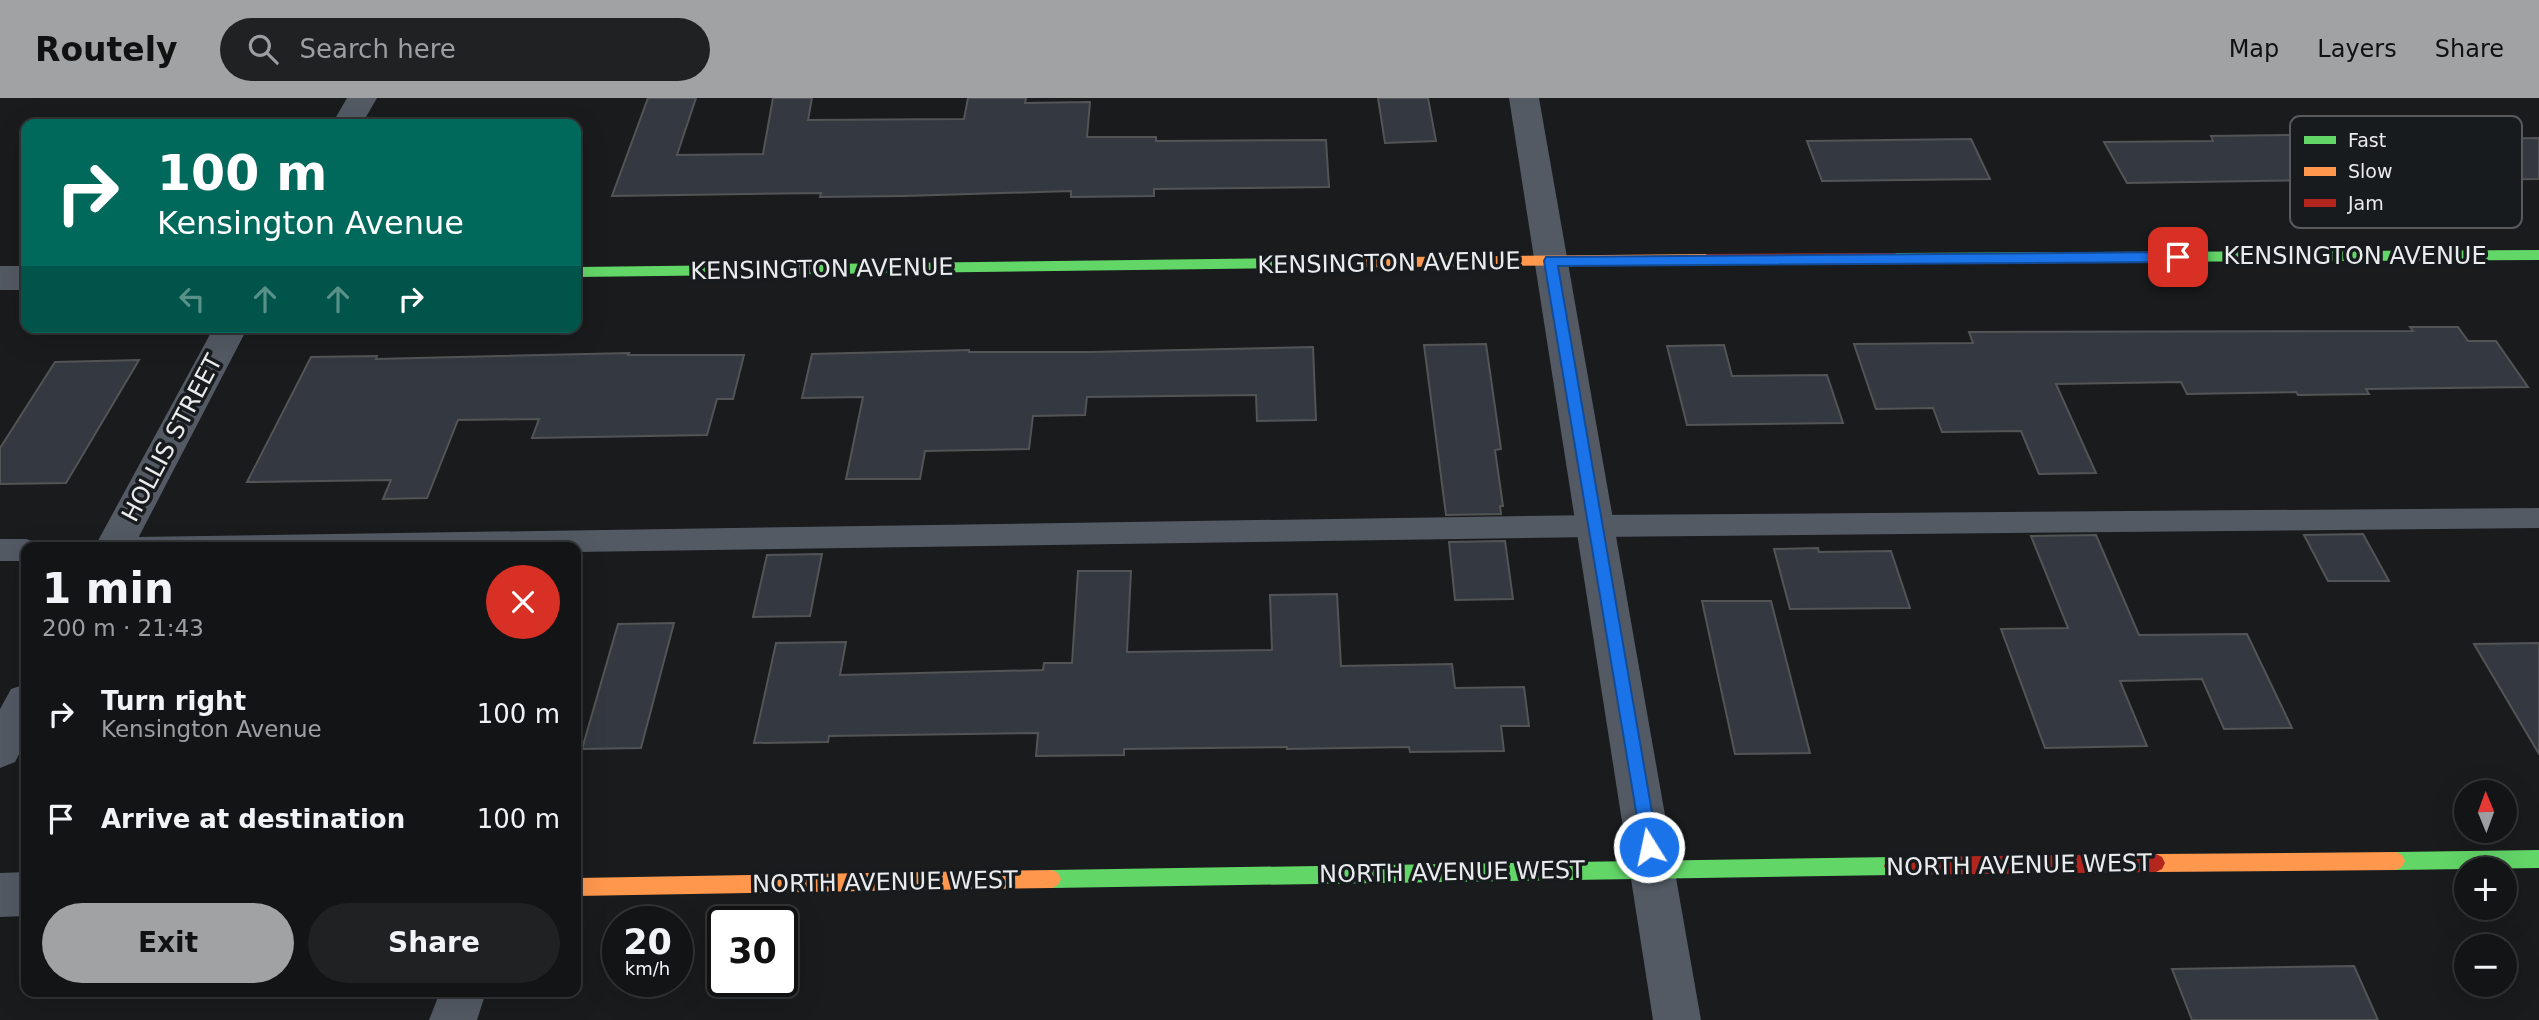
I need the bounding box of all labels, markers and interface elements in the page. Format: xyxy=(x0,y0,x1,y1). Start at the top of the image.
search box xyxy=(220,18,710,81)
text: Routely xyxy=(35,30,178,69)
icon: search xyxy=(244,30,282,68)
text: Search here xyxy=(300,34,456,64)
text: Map xyxy=(2229,35,2279,63)
text: Layers xyxy=(2317,35,2397,63)
text: Share xyxy=(2435,35,2504,63)
legend xyxy=(2290,116,2522,228)
text: Fast xyxy=(2348,129,2386,151)
text: 100 m xyxy=(157,145,327,202)
icon: right xyxy=(42,147,133,238)
text: Slow xyxy=(2348,160,2393,182)
text: Jam xyxy=(2347,192,2384,214)
text: Kensington Avenue xyxy=(157,204,464,242)
pin xyxy=(2148,227,2208,287)
icon: arrive xyxy=(2159,238,2197,276)
street label: KENSINGTON AVENUE xyxy=(2223,242,2487,270)
street label: KENSINGTON AVENUE xyxy=(1257,247,1521,279)
street label: KENSINGTON AVENUE xyxy=(690,253,954,285)
icon: left xyxy=(173,280,211,318)
icon: ahead xyxy=(246,280,284,318)
icon: ahead xyxy=(319,280,357,318)
icon: right xyxy=(392,280,430,318)
street label: HOLLIS STREET xyxy=(116,349,228,526)
text: 1 min xyxy=(42,564,174,613)
button: close xyxy=(486,565,560,639)
text: 200 m · 21:43 xyxy=(42,615,204,641)
text: Turn right xyxy=(101,686,246,716)
icon: right xyxy=(42,695,80,733)
text: 100 m xyxy=(477,699,560,729)
text: Kensington Avenue xyxy=(101,716,322,742)
north arrow xyxy=(2454,780,2516,844)
map controls xyxy=(2454,780,2517,997)
icon: arrive xyxy=(42,800,80,838)
text: Arrive at destination xyxy=(101,804,405,834)
text: 100 m xyxy=(477,804,560,834)
position arrow xyxy=(1612,810,1686,884)
street label: NORTH AVENUE WEST xyxy=(1886,849,2152,881)
street label: NORTH AVENUE WEST xyxy=(1319,856,1585,888)
button: + xyxy=(2454,857,2517,920)
street label: NORTH AVENUE WEST xyxy=(752,866,1018,898)
button: Exit xyxy=(42,903,294,983)
button: Share xyxy=(308,903,560,983)
speed limit sign: 30 xyxy=(707,906,798,997)
text: 20 xyxy=(623,922,672,962)
button: − xyxy=(2454,934,2517,997)
text: km/h xyxy=(625,958,670,979)

